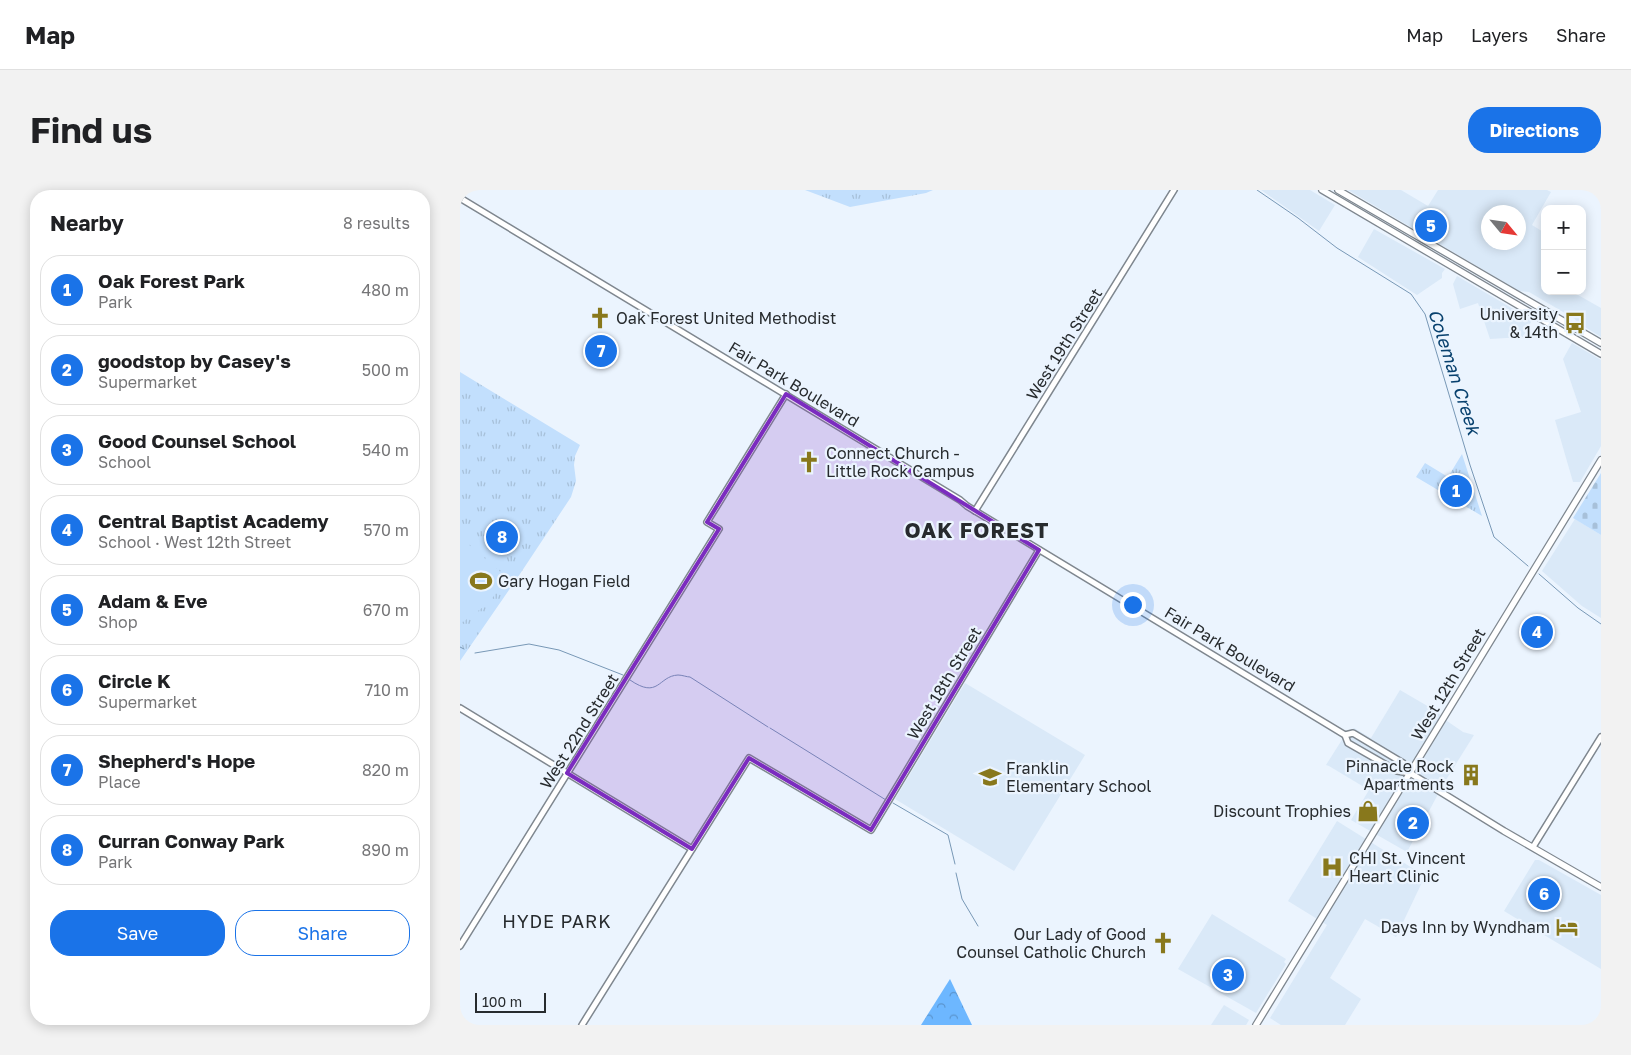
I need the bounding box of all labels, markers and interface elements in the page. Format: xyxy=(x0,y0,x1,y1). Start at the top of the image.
text: Map xyxy=(25,20,75,49)
text: Map xyxy=(1406,24,1443,46)
text: Layers xyxy=(1471,24,1528,46)
text: Share xyxy=(1556,24,1606,46)
button: Directions xyxy=(1468,107,1601,153)
text: Find us xyxy=(30,109,152,151)
north arrow xyxy=(1481,205,1526,250)
map controls xyxy=(1541,205,1586,295)
button: + xyxy=(1541,205,1586,250)
pin: 5 xyxy=(1415,207,1447,245)
text: Nearby xyxy=(50,210,124,236)
text: 8 results xyxy=(343,213,410,233)
button: − xyxy=(1541,250,1586,295)
text: Oak Forest Park xyxy=(98,269,245,292)
text: 1 xyxy=(63,280,71,300)
text: 480 m xyxy=(361,280,409,300)
street label: West 19th Street xyxy=(1022,284,1106,404)
text: Park xyxy=(98,292,133,312)
place label: University & 14th xyxy=(1480,304,1558,342)
church icon: Oak Forest United Methodist xyxy=(587,305,613,331)
water label: Coleman Creek xyxy=(1424,306,1486,439)
place label: Oak Forest United Methodist xyxy=(616,308,836,328)
bus stop icon: University & 14th xyxy=(1562,310,1588,336)
pin: 7 xyxy=(585,332,617,370)
street label: Fair Park Boulevard xyxy=(725,337,863,431)
text: goodstop by Casey's xyxy=(98,349,291,372)
text: 2 xyxy=(62,360,72,380)
text: 500 m xyxy=(362,360,409,380)
text: Supermarket xyxy=(98,372,197,392)
text: Good Counsel School xyxy=(98,429,296,452)
text: 3 xyxy=(62,440,72,460)
text: 540 m xyxy=(362,440,409,460)
place label: Connect Church - Little Rock Campus xyxy=(826,443,974,481)
church icon: Connect Church - Little Rock Campus xyxy=(796,449,822,475)
text: School xyxy=(98,452,151,472)
pin: 1 xyxy=(1440,472,1472,510)
text: Central Baptist Academy xyxy=(98,509,329,532)
district label: OAK FOREST xyxy=(905,517,1049,543)
pin: 8 xyxy=(486,518,518,556)
text: 4 xyxy=(62,520,72,540)
text: 570 m xyxy=(363,520,409,540)
text: School · West 12th Street xyxy=(98,532,291,552)
sports icon: Gary Hogan Field xyxy=(468,568,494,594)
place label: Gary Hogan Field xyxy=(498,571,630,591)
text: Adam & Eve xyxy=(98,589,208,612)
your location xyxy=(1120,592,1146,618)
text: 5 xyxy=(62,600,72,620)
text: 670 m xyxy=(363,600,409,620)
street label: Fair Park Boulevard xyxy=(1161,602,1299,696)
text: Shop xyxy=(98,612,138,632)
pin: 4 xyxy=(1521,613,1553,651)
street label: West 18th Street xyxy=(902,623,986,743)
street label: West 12th Street xyxy=(1407,624,1489,744)
text: Circle K xyxy=(98,669,171,692)
street label: West 22nd Street xyxy=(535,670,623,792)
text: 6 xyxy=(62,680,72,700)
text: 710 m xyxy=(365,680,409,700)
text: Supermarket xyxy=(98,692,197,712)
text: Shepherd's Hope xyxy=(98,749,255,772)
place label: Pinnacle Rock Apartments xyxy=(1345,756,1454,794)
place label: Franklin Elementary School xyxy=(1006,758,1151,796)
text: 7 xyxy=(63,760,71,780)
text: 820 m xyxy=(362,760,409,780)
building icon: Pinnacle Rock Apartments xyxy=(1458,762,1484,788)
school or university icon: Franklin Elementary School xyxy=(977,764,1003,790)
text: Place xyxy=(98,772,141,792)
shop icon: Discount Trophies xyxy=(1355,798,1381,824)
place label: Discount Trophies xyxy=(1213,801,1351,821)
pin: 2 xyxy=(1397,804,1429,842)
text: Curran Conway Park xyxy=(98,829,285,852)
text: 8 xyxy=(62,840,72,860)
text: 890 m xyxy=(361,840,409,860)
place label: CHI St. Vincent Heart Clinic xyxy=(1349,848,1466,886)
text: Park xyxy=(98,852,133,872)
hospital icon: CHI St. Vincent Heart Clinic xyxy=(1319,854,1345,880)
pin: 6 xyxy=(1528,875,1560,913)
button: Save xyxy=(50,910,225,956)
button: Share xyxy=(235,910,410,956)
district label: HYDE PARK xyxy=(502,910,612,932)
hotel icon: Days Inn by Wyndham xyxy=(1554,914,1580,940)
place label: Days Inn by Wyndham xyxy=(1380,917,1550,937)
place label: Our Lady of Good Counsel Catholic Church xyxy=(956,924,1146,962)
church icon: Our Lady of Good Counsel Catholic Church xyxy=(1150,930,1176,956)
pin: 3 xyxy=(1212,956,1244,994)
scale bar xyxy=(475,990,546,1013)
text: 100 m xyxy=(482,993,522,1010)

